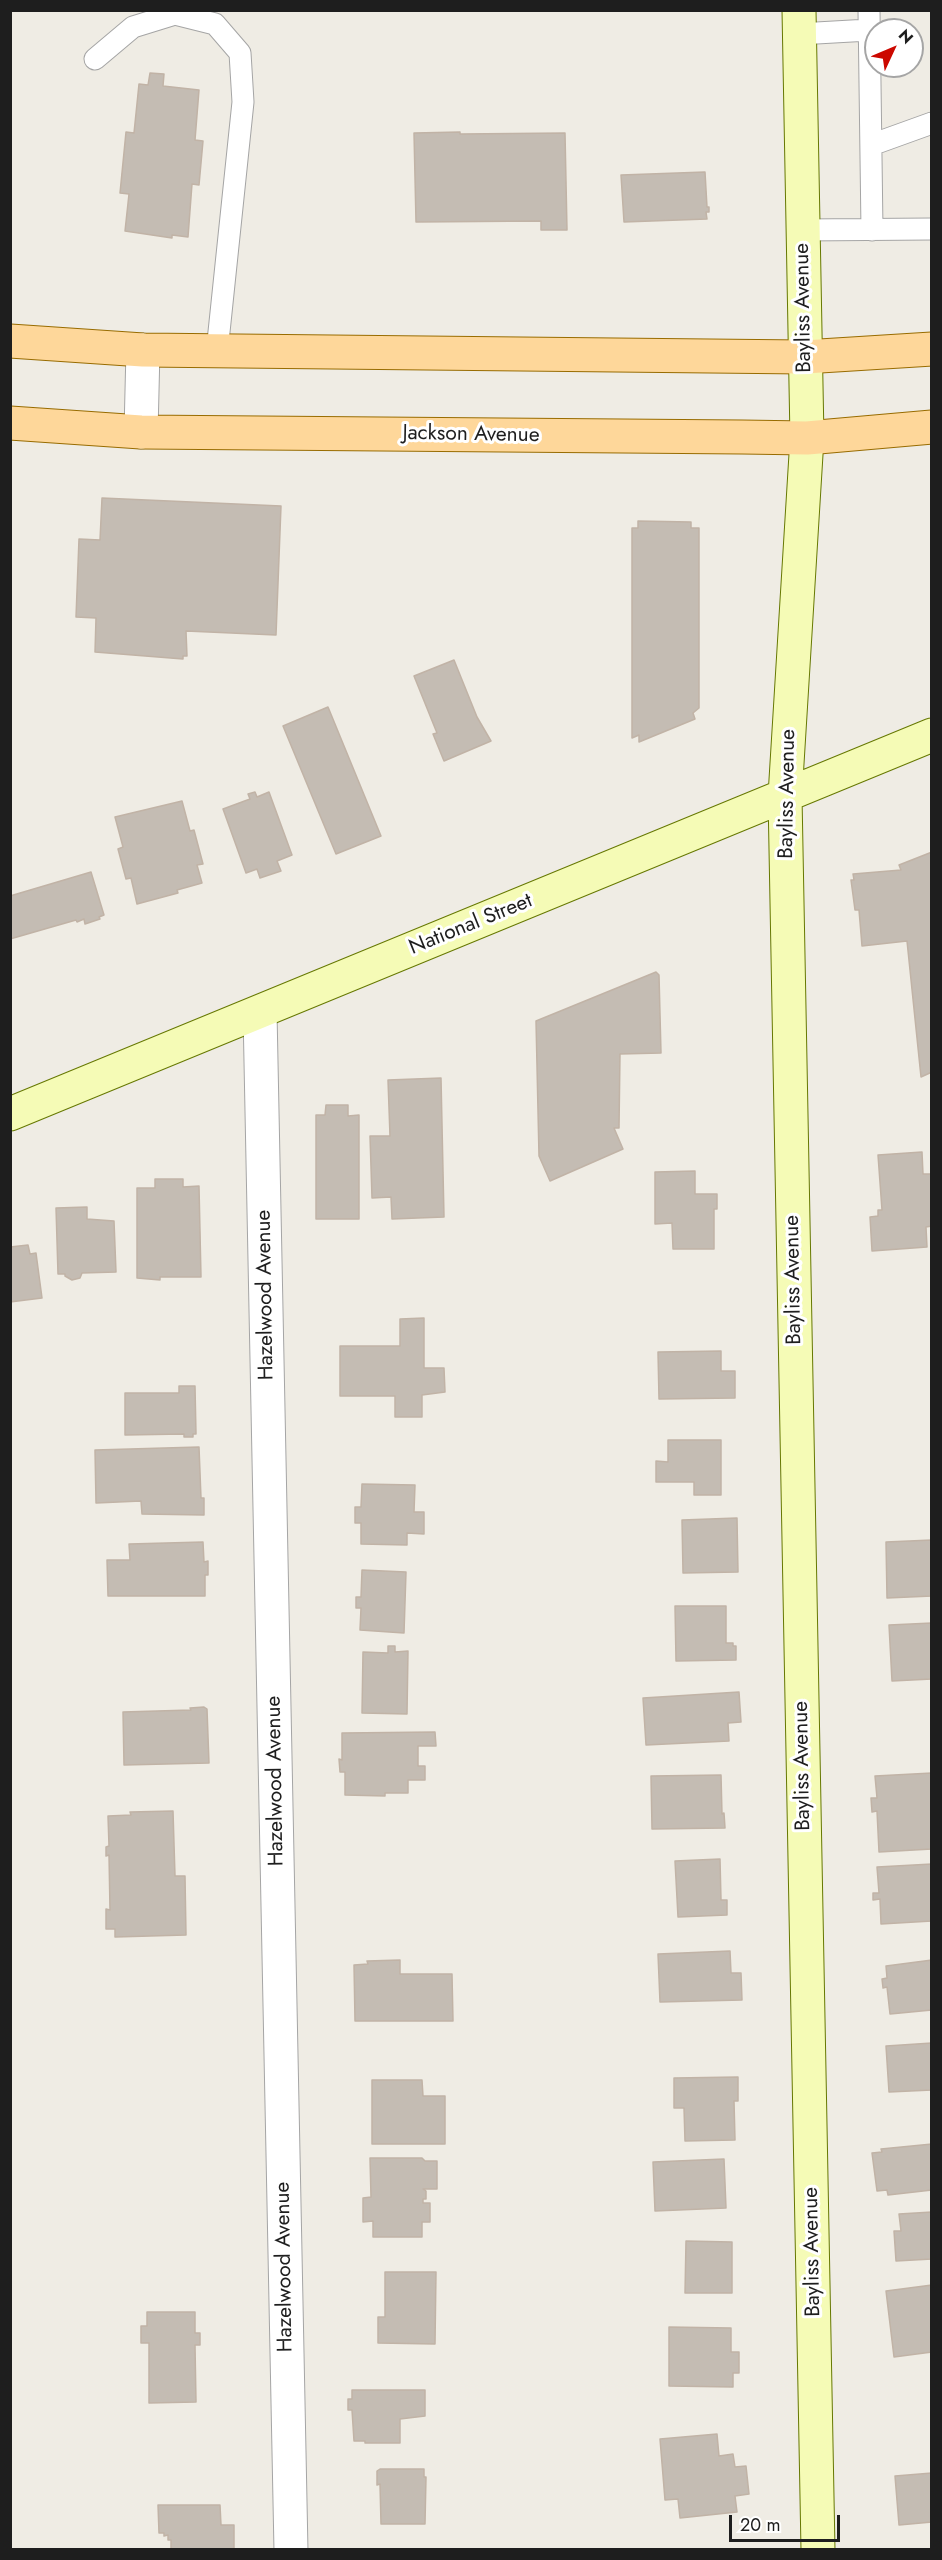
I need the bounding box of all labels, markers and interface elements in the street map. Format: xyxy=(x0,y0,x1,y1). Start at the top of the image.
north arrow xyxy=(864,18,924,78)
text: N xyxy=(893,24,919,49)
street label: Bayliss Avenue xyxy=(790,243,818,373)
street label: Jackson Avenue xyxy=(402,421,540,449)
street label: Bayliss Avenue xyxy=(774,729,802,859)
street label: National Street xyxy=(406,889,536,961)
street label: Hazelwood Avenue xyxy=(252,1209,280,1381)
street label: Bayliss Avenue xyxy=(780,1215,808,1345)
street label: Hazelwood Avenue xyxy=(262,1695,290,1867)
street label: Bayliss Avenue xyxy=(789,1701,817,1831)
street label: Hazelwood Avenue xyxy=(271,2181,299,2353)
street label: Bayliss Avenue xyxy=(799,2187,827,2317)
scale bar xyxy=(732,2503,843,2541)
text: 20 m xyxy=(740,2512,780,2538)

